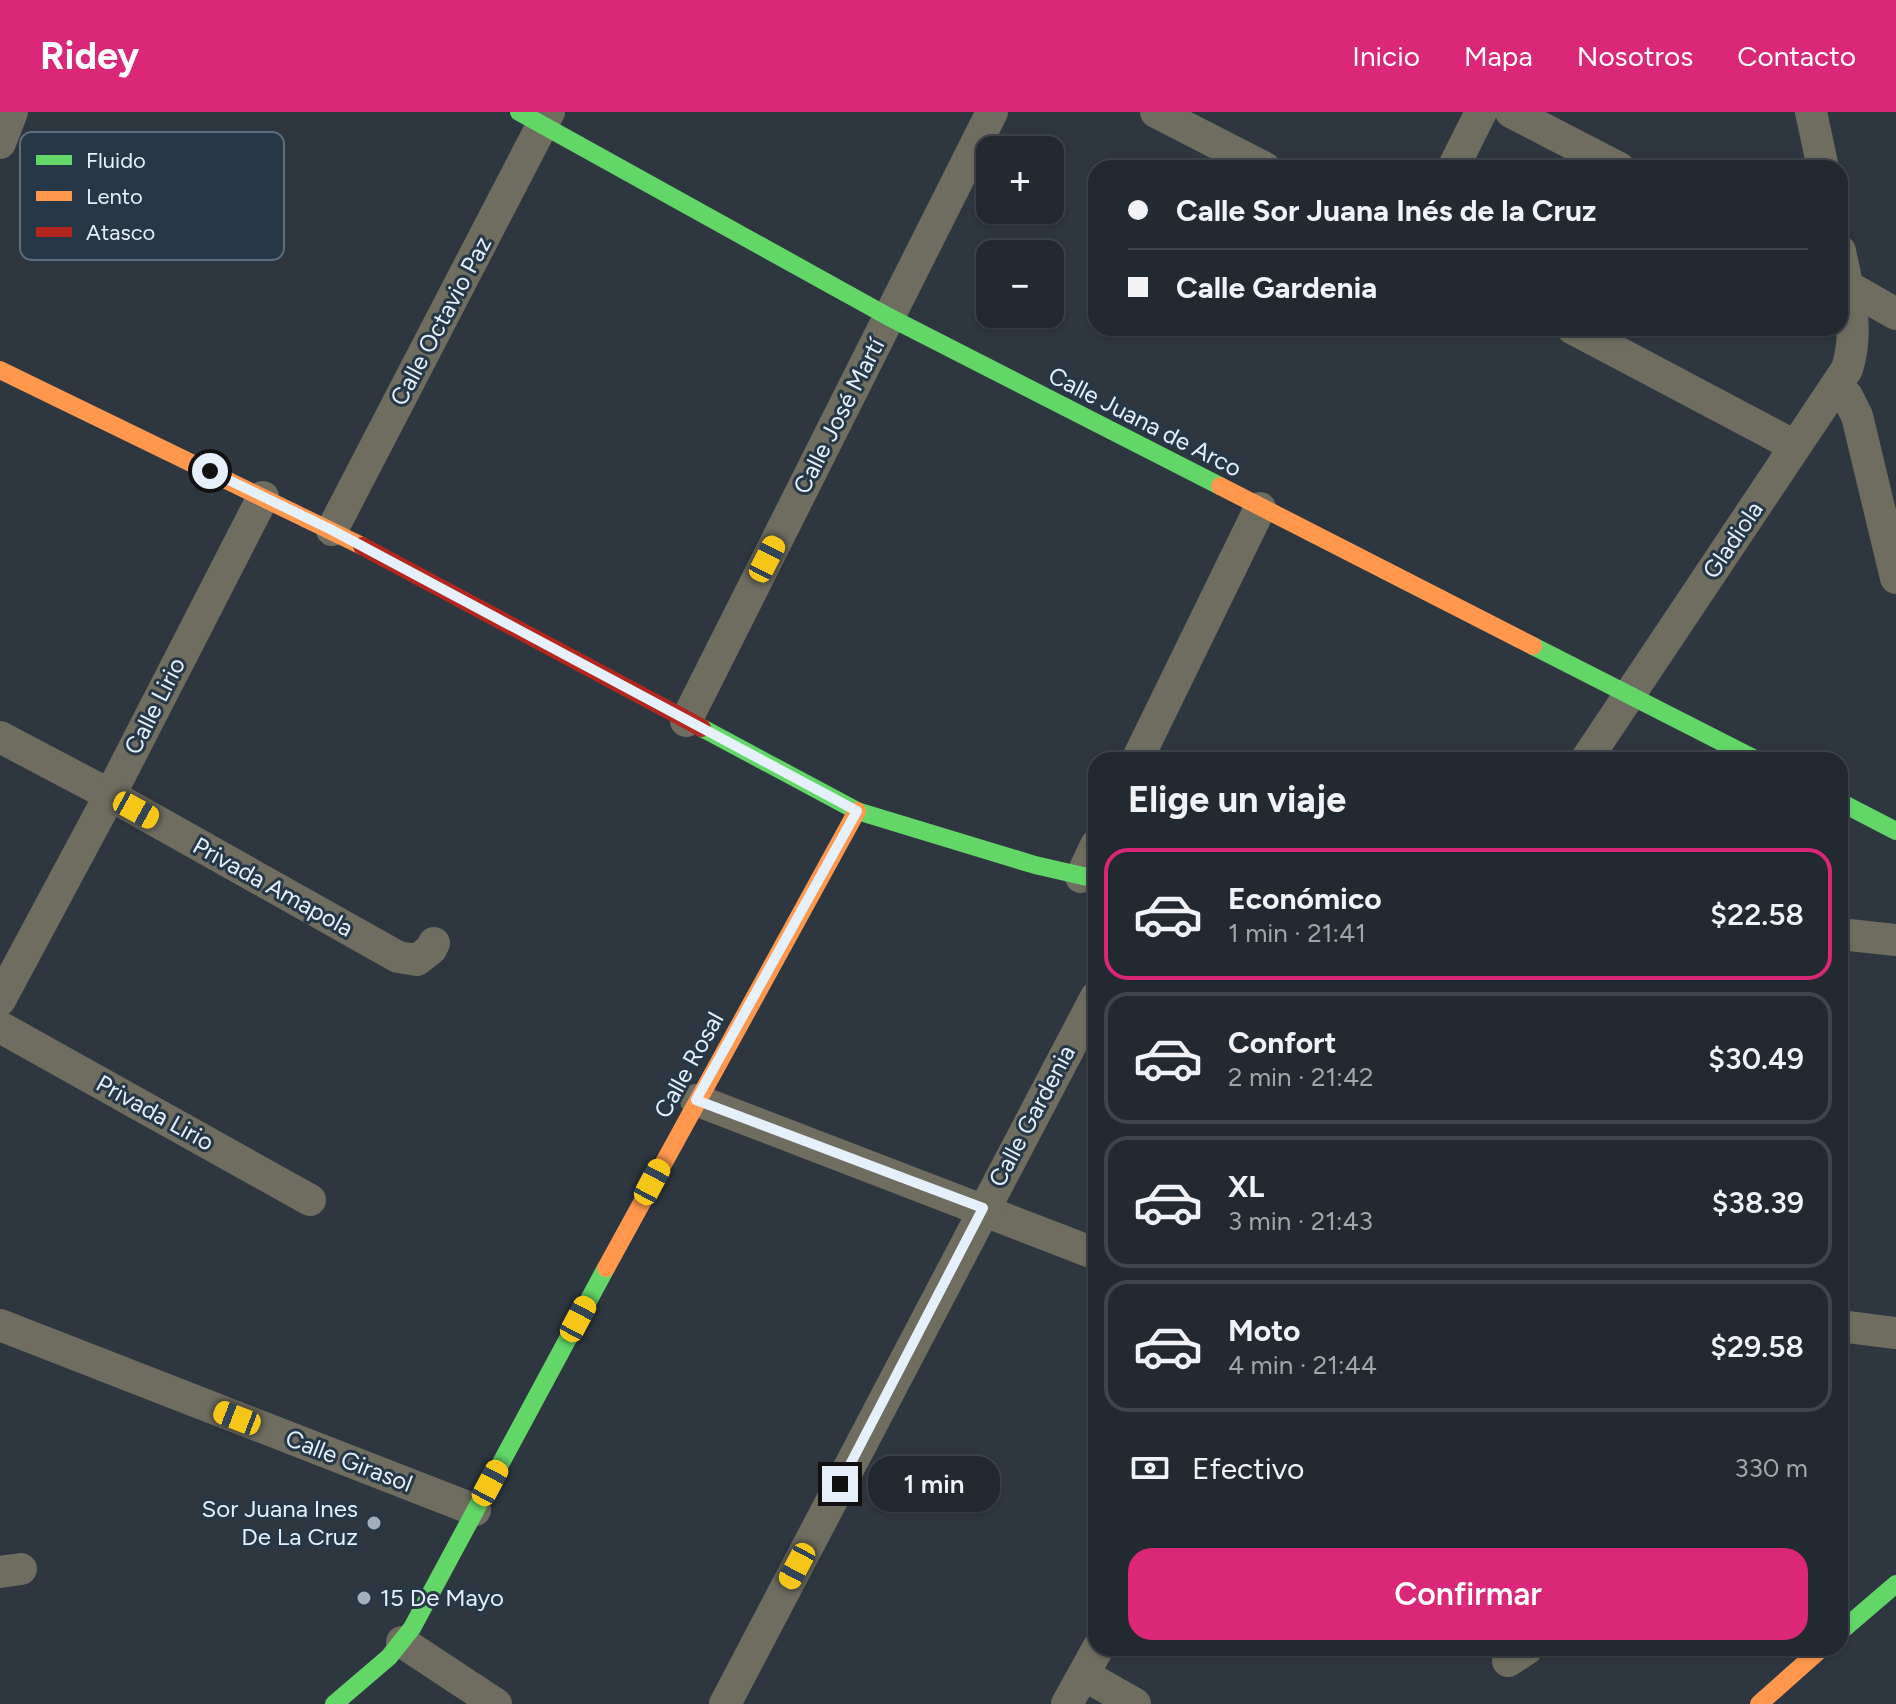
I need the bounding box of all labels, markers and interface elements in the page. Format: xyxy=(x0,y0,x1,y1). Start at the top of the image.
text: Ridey xyxy=(40,33,139,79)
text: Inicio xyxy=(1352,39,1420,73)
text: Mapa xyxy=(1464,39,1533,73)
text: Nosotros xyxy=(1577,39,1693,73)
text: Contacto xyxy=(1737,39,1856,73)
legend xyxy=(20,132,284,260)
map controls xyxy=(976,136,1064,328)
button: + xyxy=(976,136,1064,224)
text: Fluido xyxy=(86,147,146,174)
text: Lento xyxy=(86,183,143,210)
text: Calle Sor Juana Inés de la Cruz xyxy=(1176,192,1596,229)
text: Atasco xyxy=(86,219,155,246)
street label: Calle Octavio Paz xyxy=(384,231,497,410)
button: − xyxy=(976,240,1064,328)
text: Calle Gardenia xyxy=(1176,269,1377,306)
street label: Calle José Martí xyxy=(787,332,891,499)
street label: Calle Juana de Arco xyxy=(1044,360,1247,483)
route start xyxy=(192,453,228,489)
street label: Gladiola xyxy=(1696,496,1769,584)
car xyxy=(745,532,789,586)
street label: Calle Lirio xyxy=(118,653,191,759)
text: Elige un viaje xyxy=(1128,778,1346,821)
car xyxy=(109,788,163,832)
street label: Privada Amapola xyxy=(188,831,358,943)
icon: car xyxy=(1132,878,1204,950)
text: Económico xyxy=(1228,880,1382,917)
text: $22.58 xyxy=(1710,896,1804,933)
text: 1 min · 21:41 xyxy=(1228,917,1366,949)
street label: Calle Rosal xyxy=(648,1007,730,1123)
icon: car xyxy=(1132,1022,1204,1094)
text: Confort xyxy=(1228,1024,1337,1061)
street label: Calle Gardenia xyxy=(982,1040,1081,1191)
text: $30.49 xyxy=(1708,1040,1804,1077)
text: 2 min · 21:42 xyxy=(1228,1061,1374,1093)
street label: Privada Lirio xyxy=(91,1068,219,1157)
car xyxy=(630,1155,674,1209)
icon: car xyxy=(1132,1166,1204,1238)
text: XL xyxy=(1228,1168,1264,1205)
text: $38.39 xyxy=(1712,1184,1804,1221)
text: 3 min · 21:43 xyxy=(1228,1205,1373,1237)
car xyxy=(556,1292,600,1346)
icon: car xyxy=(1132,1310,1204,1382)
text: Moto xyxy=(1228,1312,1300,1349)
text: $29.58 xyxy=(1710,1328,1804,1365)
text: 4 min · 21:44 xyxy=(1228,1349,1377,1381)
car xyxy=(210,1398,264,1438)
street label: Calle Girasol xyxy=(282,1423,417,1498)
icon: cash xyxy=(1128,1446,1172,1490)
text: Efectivo xyxy=(1192,1450,1304,1487)
text: 330 m xyxy=(1734,1452,1808,1484)
car xyxy=(468,1456,512,1510)
callout: 1 min xyxy=(868,1456,1000,1512)
route end xyxy=(822,1466,858,1502)
text: 1 min xyxy=(904,1468,964,1500)
place label: Sor Juana Ines De La Cruz xyxy=(202,1494,358,1551)
marker: Sor Juana Ines De La Cruz xyxy=(365,1514,383,1532)
car xyxy=(775,1539,819,1593)
button: Confirmar xyxy=(1128,1548,1808,1640)
place label: 15 De Mayo xyxy=(380,1583,504,1612)
marker: 15 De Mayo xyxy=(355,1589,373,1607)

